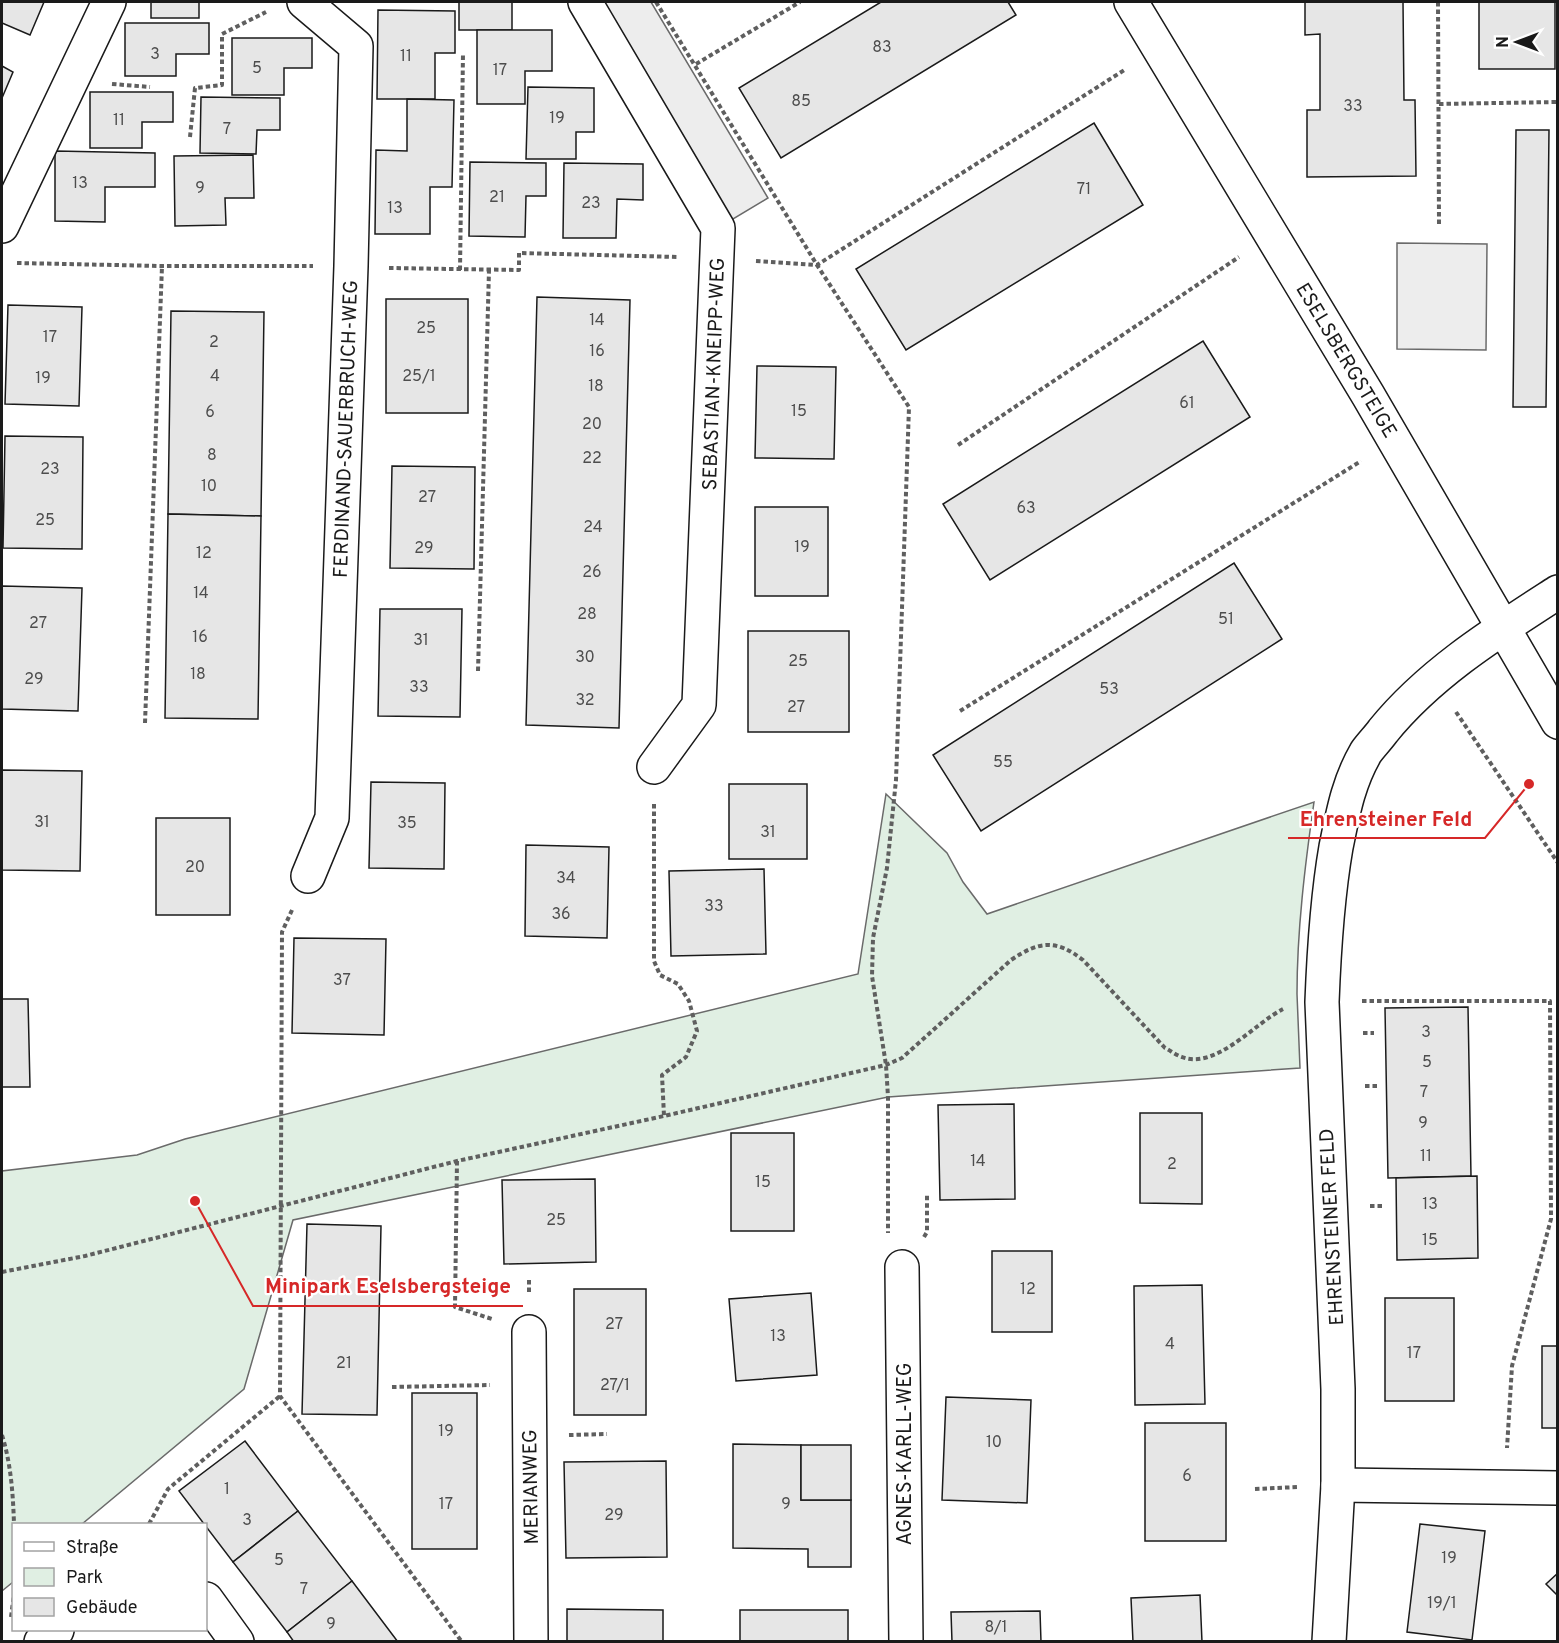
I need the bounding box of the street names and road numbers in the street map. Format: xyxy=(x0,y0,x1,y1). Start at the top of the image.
street label: SEBASTIAN-KNEIPP-WEG xyxy=(698,257,732,491)
street label: ESELSBERGSTEIGE xyxy=(1289,279,1402,443)
street label: FERDINAND-SAUERBRUCH-WEG xyxy=(329,280,365,578)
street label: EHRENSTEINER FELD xyxy=(1315,1128,1351,1326)
street label: AGNES-KARLL-WEG xyxy=(893,1363,919,1546)
street label: MERIANWEG xyxy=(518,1429,546,1545)

